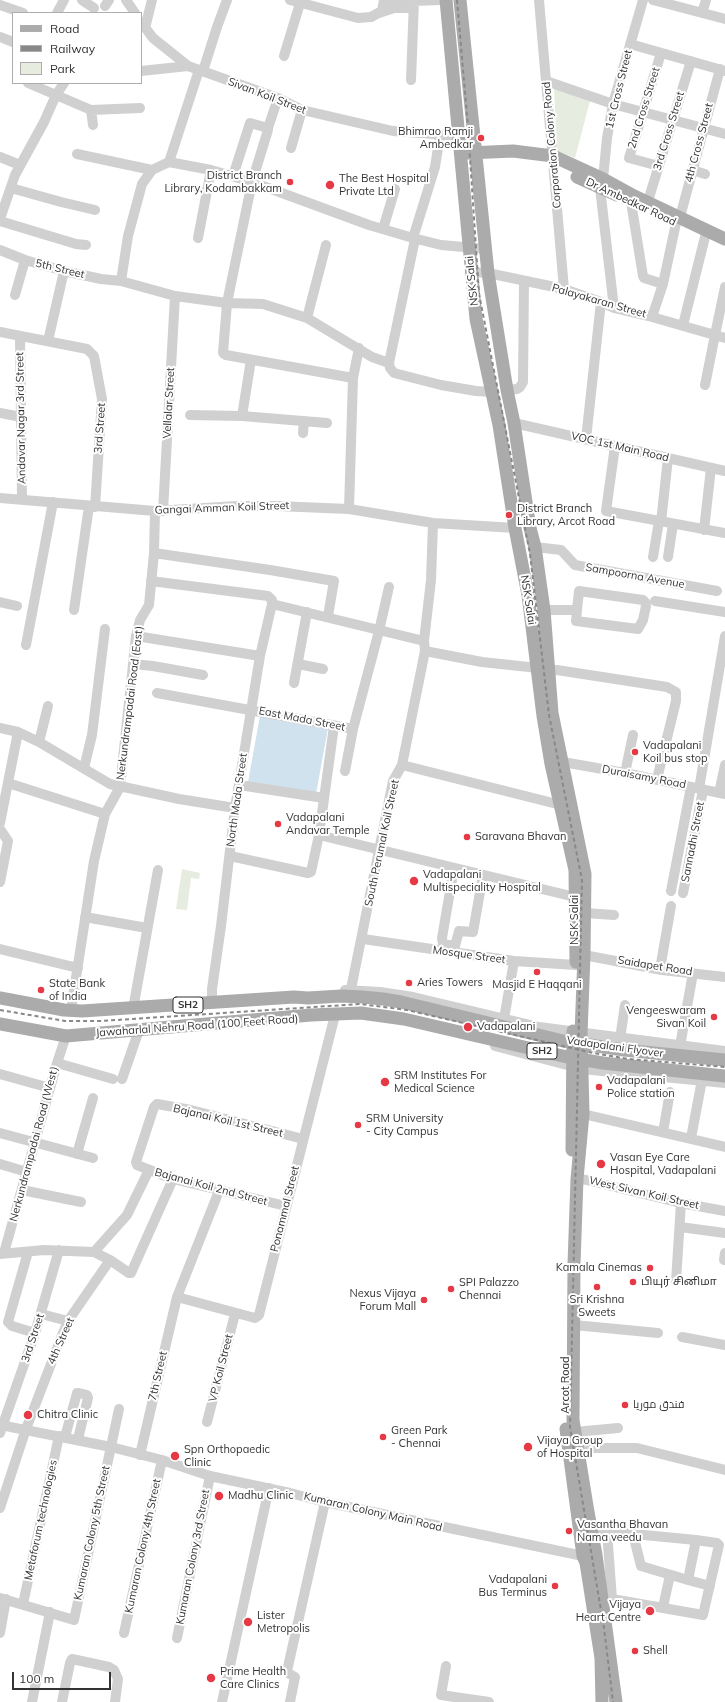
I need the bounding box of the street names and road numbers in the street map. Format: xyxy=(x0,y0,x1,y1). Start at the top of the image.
street label: 1st Cross Street xyxy=(603,48,635,130)
street label: 2nd Cross Street xyxy=(625,66,663,150)
street label: Sivan Koil Street xyxy=(226,75,308,117)
street label: Corporation Colony Road xyxy=(540,81,564,209)
street label: 3rd Cross Street xyxy=(651,90,687,172)
street label: 4th Cross Street xyxy=(682,102,716,184)
street label: Dr Ambedkar Road xyxy=(584,175,678,229)
street label: NSK Salai xyxy=(463,255,481,307)
street label: 5th Street xyxy=(34,257,86,281)
street label: Palayakaran Street xyxy=(550,281,648,321)
street label: Andavar Nagar 3rd Street xyxy=(13,352,29,484)
street label: Vellalar Street xyxy=(161,367,177,439)
street label: 3rd Street xyxy=(92,402,108,454)
street label: VOC 1st Main Road xyxy=(570,429,670,465)
street label: Gangai Amman Koil Street xyxy=(154,499,290,517)
street label: Sampoorna Avenue xyxy=(584,561,686,591)
street label: NSK Salai xyxy=(518,574,538,626)
street label: Nerkundrampadai Road (East) xyxy=(114,625,146,781)
street label: East Mada Street xyxy=(258,704,346,734)
street label: North Mada Street xyxy=(224,752,250,848)
street label: Duraisamy Road xyxy=(601,762,687,792)
street label: South Perumal Koil Street xyxy=(362,778,402,908)
street label: Sannadhi Street xyxy=(679,801,707,883)
street label: NSK Salai xyxy=(568,895,582,945)
street label: Mosque Street xyxy=(432,943,506,967)
street label: Saidapet Road xyxy=(617,954,693,978)
road number: SH2 xyxy=(173,997,203,1013)
street label: Jawaharlal Nehru Road (100 Feet Road) xyxy=(95,1012,299,1040)
street label: Vadapalani Flyover xyxy=(566,1034,664,1060)
road number: SH2 xyxy=(527,1043,557,1059)
street label: Nerkundrampadai Road (West) xyxy=(7,1065,61,1223)
street label: Bajanai Koil 1st Street xyxy=(172,1102,284,1140)
street label: Ponammal Street xyxy=(268,1165,302,1253)
street label: Bajanai Koil 2nd Street xyxy=(153,1166,269,1208)
street label: West Sivan Koil Street xyxy=(588,1174,700,1212)
street label: 3rd Street xyxy=(19,1312,47,1364)
street label: 4th Street xyxy=(45,1315,77,1367)
street label: VP Koil Street xyxy=(206,1333,236,1403)
street label: 7th Street xyxy=(146,1350,170,1402)
street label: Arcot Road xyxy=(559,1356,573,1414)
street label: Metaforum technologies xyxy=(22,1459,60,1581)
street label: Kumaran Colony 5th Street xyxy=(71,1465,113,1601)
street label: Kumaran Colony 4th Street xyxy=(122,1478,164,1614)
street label: Kumaran Colony 3rd Street xyxy=(173,1488,213,1626)
street label: Kumaran Colony Main Road xyxy=(302,1490,444,1534)

